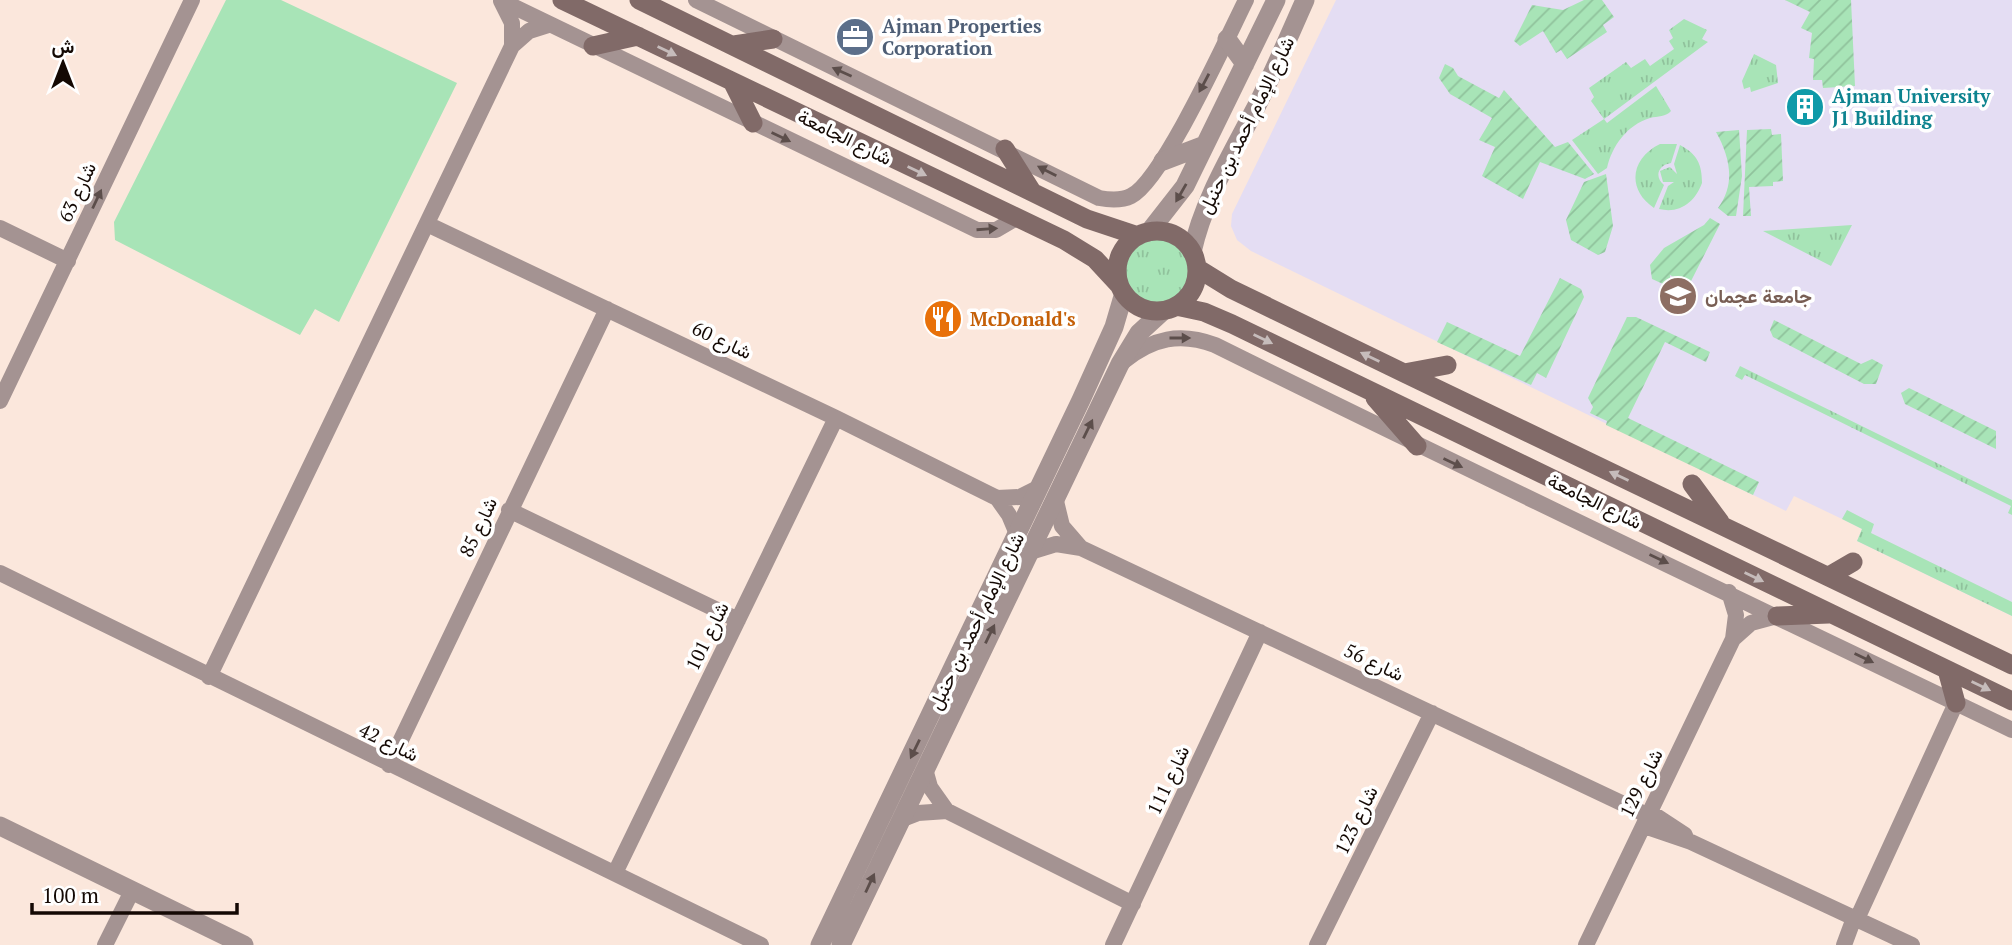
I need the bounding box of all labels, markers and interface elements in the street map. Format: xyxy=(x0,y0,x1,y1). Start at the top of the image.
place label: Ajman Properties Corporation xyxy=(882,13,1042,60)
office icon: Ajman Properties Corporation xyxy=(834,16,876,58)
north arrow xyxy=(28,28,98,98)
street label: شارع الإمام أحمد بن حنبل xyxy=(1192,32,1300,218)
text: ش xyxy=(52,33,75,58)
one-way arrow xyxy=(657,45,677,56)
one-way arrow xyxy=(832,66,853,77)
one-way arrow xyxy=(1198,73,1210,93)
place label: Ajman University J1 Building xyxy=(1832,83,1991,130)
building icon: Ajman University J1 Building xyxy=(1784,86,1826,128)
street label: شارع الجامعة xyxy=(794,103,896,171)
one-way arrow xyxy=(771,131,791,142)
street label: شارع 63 xyxy=(52,158,102,226)
one-way arrow xyxy=(907,165,927,177)
one-way arrow xyxy=(1037,165,1057,177)
one-way arrow xyxy=(1175,183,1187,203)
one-way arrow xyxy=(91,189,103,209)
one-way arrow xyxy=(976,223,998,234)
school or university icon: جامعة عجمان xyxy=(1657,275,1699,317)
place label: جامعة عجمان xyxy=(1705,283,1812,308)
restaurant icon: McDonald's xyxy=(922,298,964,340)
place label: McDonald's xyxy=(970,306,1076,331)
street label: شارع 60 xyxy=(688,315,756,365)
one-way arrow xyxy=(1170,332,1192,344)
one-way arrow xyxy=(1253,333,1273,344)
one-way arrow xyxy=(1360,351,1380,362)
one-way arrow xyxy=(1083,419,1094,439)
one-way arrow xyxy=(1443,457,1463,468)
street label: شارع الجامعة xyxy=(1544,467,1646,535)
one-way arrow xyxy=(1609,470,1630,481)
street label: شارع 85 xyxy=(453,493,503,561)
street label: شارع الإمام أحمد بن حنبل xyxy=(922,528,1030,714)
one-way arrow xyxy=(1649,553,1669,565)
one-way arrow xyxy=(1744,571,1764,583)
street label: شارع 101 xyxy=(679,597,735,675)
one-way arrow xyxy=(985,624,996,644)
street label: شارع 56 xyxy=(1340,637,1408,687)
one-way arrow xyxy=(1854,652,1874,664)
one-way arrow xyxy=(1971,680,1991,692)
street label: شارع 42 xyxy=(355,716,423,768)
one-way arrow xyxy=(909,739,920,759)
street label: شارع 111 xyxy=(1141,741,1195,819)
street label: شارع 129 xyxy=(1613,744,1669,822)
street label: شارع 123 xyxy=(1328,781,1384,859)
scale bar xyxy=(32,872,236,916)
one-way arrow xyxy=(865,873,876,893)
text: 100 m xyxy=(42,881,99,909)

